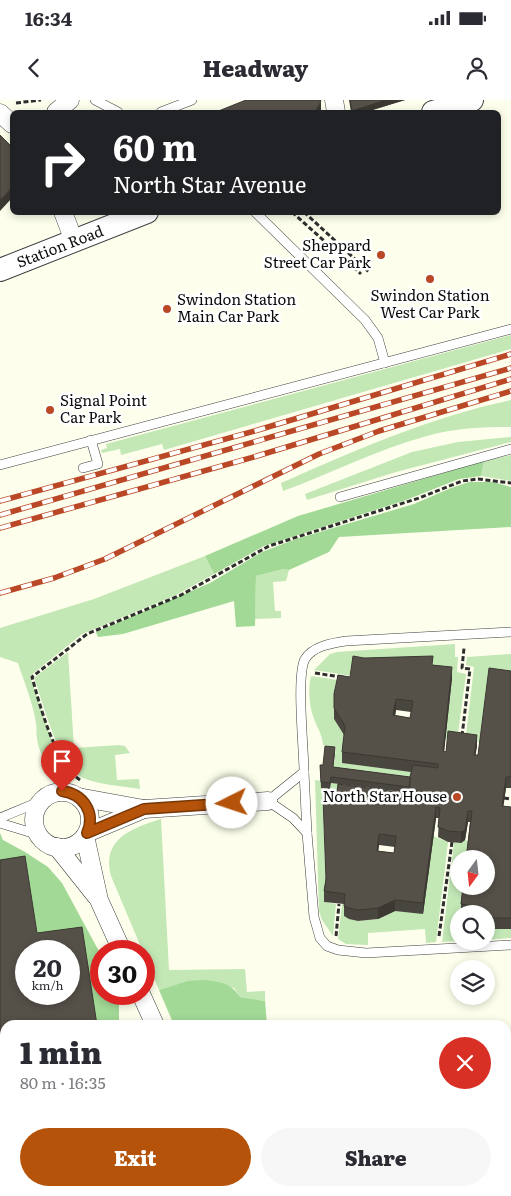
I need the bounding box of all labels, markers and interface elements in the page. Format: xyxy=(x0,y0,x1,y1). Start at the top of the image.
text: 16:34 xyxy=(25,4,72,32)
text: Headway xyxy=(203,51,308,84)
icon: back xyxy=(20,54,48,82)
icon: person xyxy=(463,54,491,82)
text: 60 m xyxy=(113,120,197,172)
icon: right xyxy=(30,130,95,195)
text: North Star Avenue xyxy=(113,167,307,200)
street label: Station Road xyxy=(13,218,106,273)
place label: Sheppard Street Car Park xyxy=(264,233,372,273)
marker: Sheppard Street Car Park xyxy=(375,249,387,261)
marker: Swindon Station West Car Park xyxy=(424,273,436,285)
place label: Swindon Station West Car Park xyxy=(370,283,490,323)
place label: Swindon Station Main Car Park xyxy=(177,287,296,327)
marker: Swindon Station Main Car Park xyxy=(161,303,173,315)
place label: Signal Point Car Park xyxy=(60,388,147,428)
marker: Signal Point Car Park xyxy=(44,404,56,416)
pin xyxy=(41,740,83,791)
icon: arrive xyxy=(48,747,76,775)
position arrow xyxy=(205,776,257,828)
place label: North Star House xyxy=(323,784,447,807)
marker: North Star House xyxy=(451,791,463,803)
north arrow xyxy=(450,850,495,895)
map controls xyxy=(450,850,495,1005)
button: search xyxy=(450,905,495,950)
speed limit sign: 30 xyxy=(90,940,155,1005)
text: 20 xyxy=(33,948,62,985)
button: layers xyxy=(450,960,495,1005)
text: km/h xyxy=(32,976,63,994)
text: 1 min xyxy=(20,1029,102,1073)
button: close xyxy=(439,1037,491,1089)
text: 80 m · 16:35 xyxy=(20,1070,106,1094)
button: Exit xyxy=(20,1128,251,1186)
button: Share xyxy=(261,1128,491,1186)

